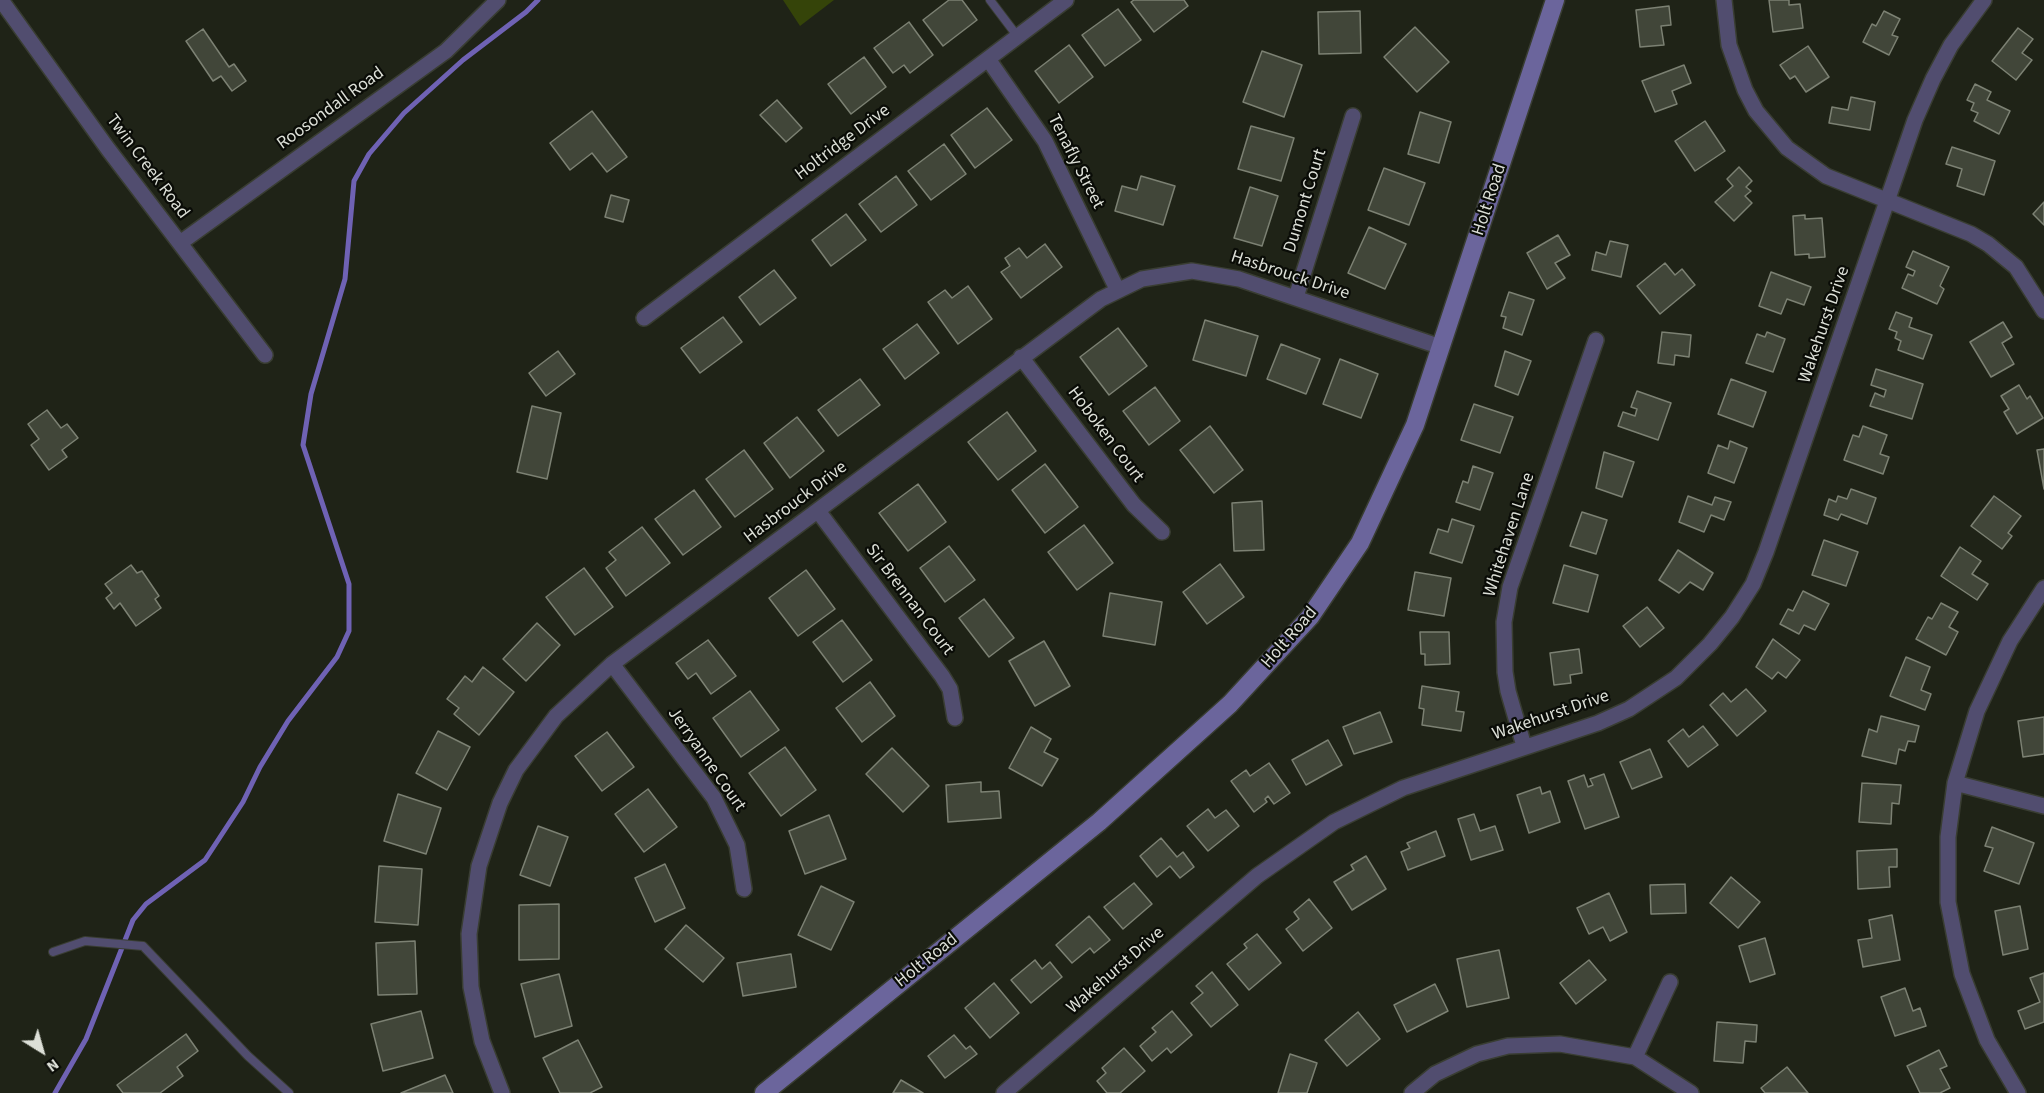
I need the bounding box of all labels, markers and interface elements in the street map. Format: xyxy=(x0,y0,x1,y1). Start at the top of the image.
street label: Roosondall Road xyxy=(273,63,389,155)
street label: Holtridge Drive xyxy=(791,100,895,186)
street label: Twin Creek Road xyxy=(101,111,193,223)
street label: Tenafly Street xyxy=(1042,111,1108,213)
street label: Dumont Court xyxy=(1280,147,1332,255)
street label: Holt Road xyxy=(1468,161,1512,239)
street label: Hasbrouck Drive xyxy=(1228,247,1352,305)
street label: Wakehurst Drive xyxy=(1795,264,1855,386)
street label: Hoboken Court xyxy=(1062,383,1148,487)
street label: Hasbrouck Drive xyxy=(740,457,852,549)
street label: Whitehaven Lane xyxy=(1480,470,1540,600)
street label: Sir Brennan Court xyxy=(860,540,958,660)
street label: Holt Road xyxy=(1257,603,1323,673)
street label: Wakehurst Drive xyxy=(1490,686,1612,746)
street label: Jerryanne Court xyxy=(662,704,750,816)
street label: Wakehurst Drive xyxy=(1063,923,1169,1019)
street label: Holt Road xyxy=(891,929,963,993)
north arrow xyxy=(12,1021,72,1081)
text: N xyxy=(42,1053,64,1077)

